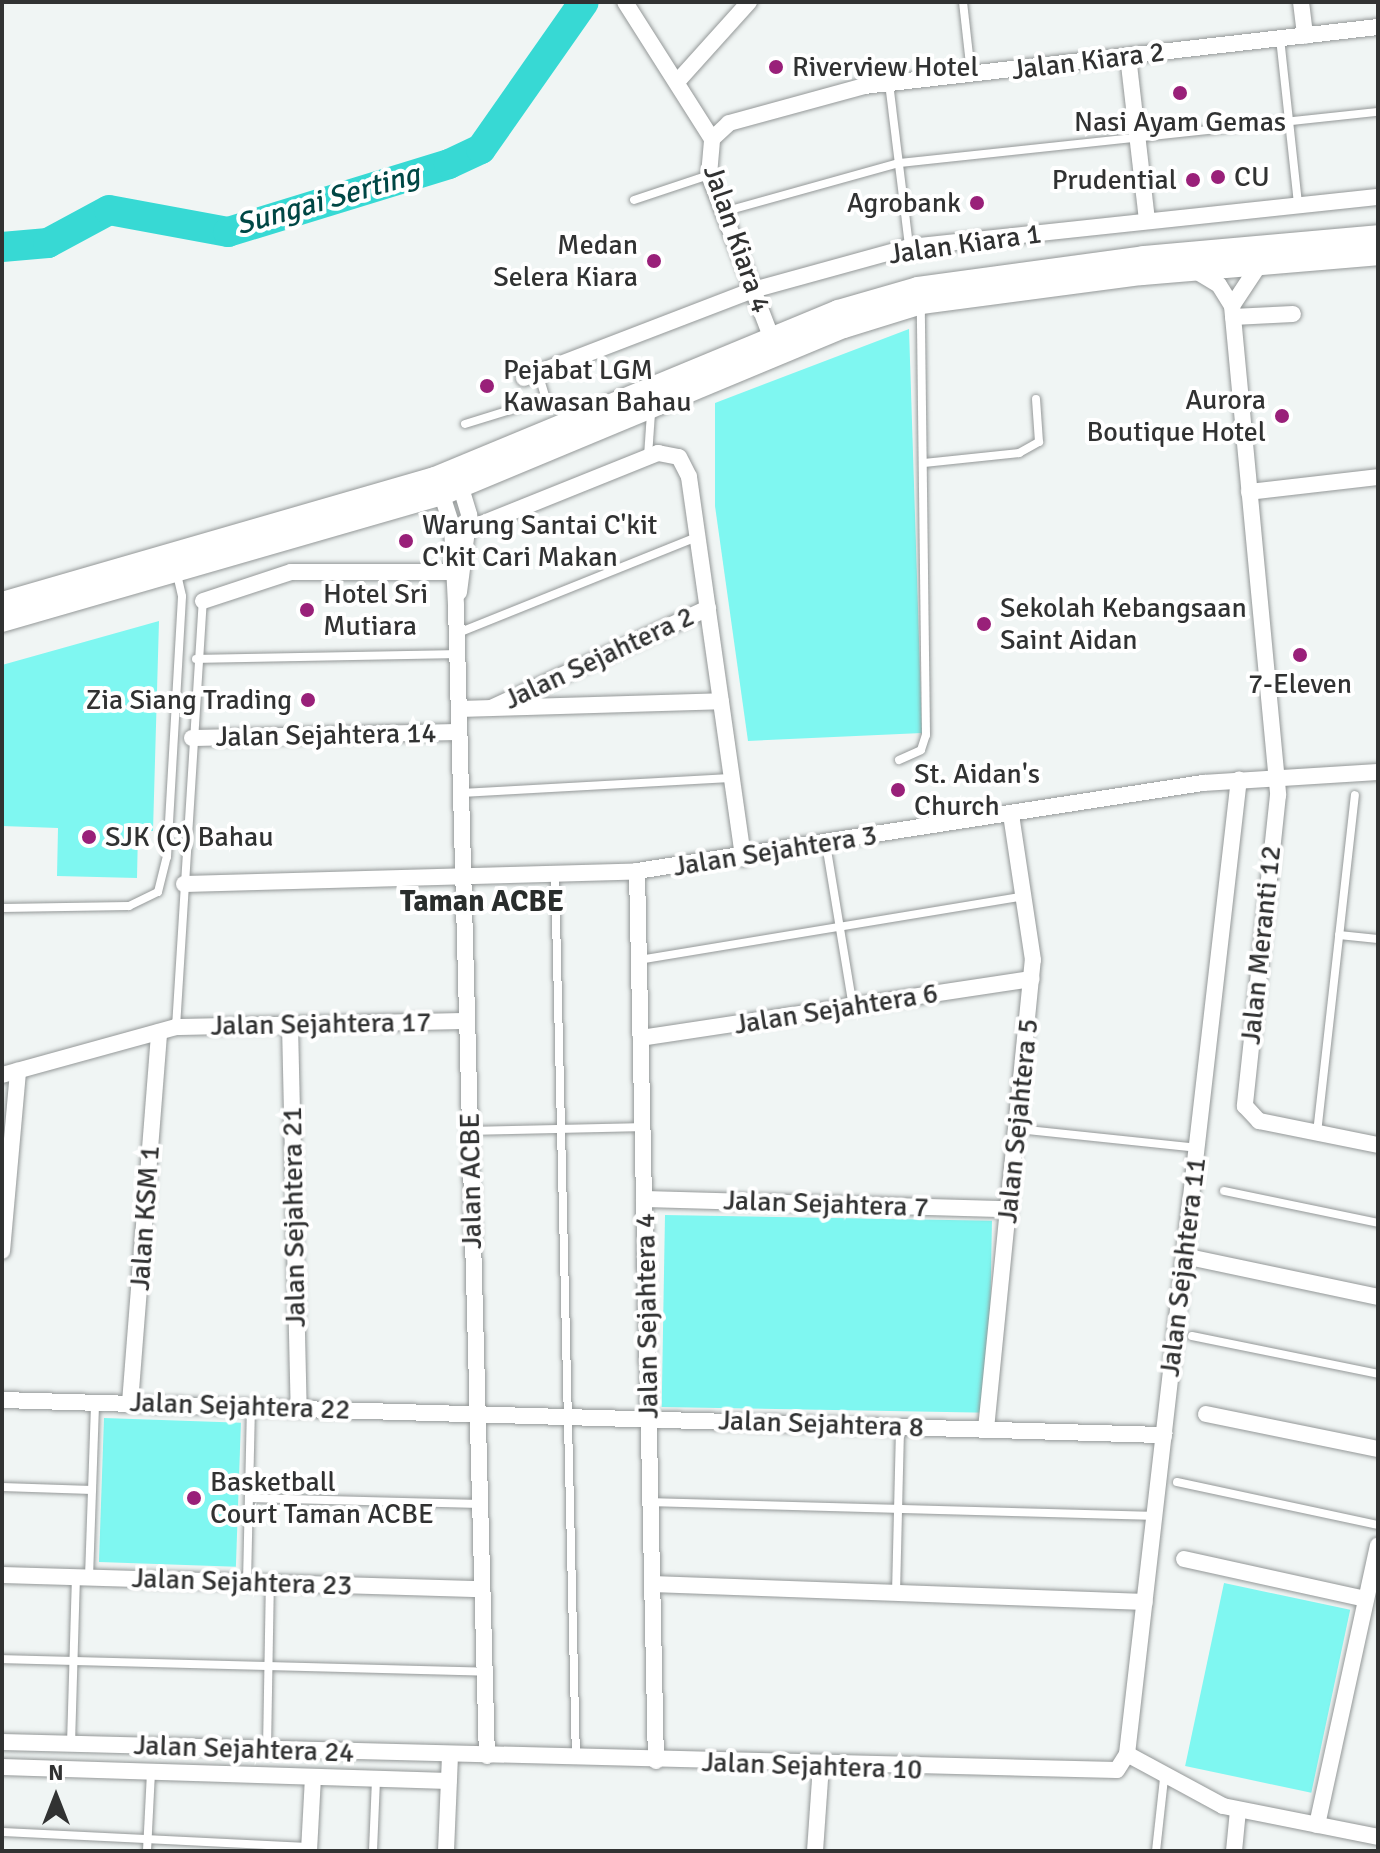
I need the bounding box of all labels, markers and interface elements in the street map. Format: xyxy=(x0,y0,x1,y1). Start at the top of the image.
street label: Jalan Kiara 2 xyxy=(1010,35,1166,87)
place label: Riverview Hotel xyxy=(792,50,979,84)
marker: Riverview Hotel xyxy=(767,58,785,76)
marker: Nasi Ayam Gemas xyxy=(1171,84,1189,102)
place label: Nasi Ayam Gemas xyxy=(1074,105,1286,139)
water label: Sungai Serting xyxy=(232,157,424,243)
place label: CU xyxy=(1234,160,1270,194)
street label: Jalan Kiara 4 xyxy=(696,161,778,317)
place label: Prudential xyxy=(1052,163,1177,197)
marker: CU xyxy=(1209,168,1227,186)
marker: Prudential xyxy=(1184,171,1202,189)
place label: Agrobank xyxy=(847,186,961,220)
marker: Agrobank xyxy=(968,194,986,212)
street label: Jalan Kiara 1 xyxy=(886,217,1044,271)
place label: Medan Selera Kiara xyxy=(493,228,638,294)
marker: Medan Selera Kiara xyxy=(645,252,663,270)
place label: Pejabat LGM Kawasan Bahau xyxy=(503,353,691,419)
marker: Pejabat LGM Kawasan Bahau xyxy=(478,377,496,395)
place label: Aurora Boutique Hotel xyxy=(1086,383,1266,449)
marker: Aurora Boutique Hotel xyxy=(1273,407,1291,425)
place label: Warung Santai C'kit C'kit Cari Makan xyxy=(422,508,657,574)
marker: Warung Santai C'kit C'kit Cari Makan xyxy=(397,532,415,550)
place label: Hotel Sri Mutiara xyxy=(323,577,428,643)
place label: Sekolah Kebangsaan Saint Aidan xyxy=(1000,591,1247,657)
street label: Jalan Sejahtera 2 xyxy=(499,599,699,717)
marker: Hotel Sri Mutiara xyxy=(298,601,316,619)
marker: Sekolah Kebangsaan Saint Aidan xyxy=(975,615,993,633)
marker: 7-Eleven xyxy=(1291,646,1309,664)
place label: 7-Eleven xyxy=(1248,667,1352,701)
place label: Zia Siang Trading xyxy=(86,683,292,717)
marker: Zia Siang Trading xyxy=(299,691,317,709)
street label: Jalan Sejahtera 14 xyxy=(215,716,437,754)
place label: St. Aidan's Church xyxy=(914,757,1040,823)
marker: St. Aidan's Church xyxy=(889,781,907,799)
street label: Jalan Sejahtera 3 xyxy=(671,818,879,884)
place label: SJK (C) Bahau xyxy=(105,820,273,854)
marker: SJK (C) Bahau xyxy=(80,828,98,846)
street label: Jalan Meranti 12 xyxy=(1234,844,1288,1046)
district label: Taman ACBE xyxy=(400,884,564,920)
street label: Jalan Sejahtera 6 xyxy=(732,976,940,1042)
street label: Jalan Sejahtera 17 xyxy=(210,1005,432,1043)
street label: Jalan Sejahtera 5 xyxy=(991,1017,1045,1225)
street label: Jalan Sejahtera 21 xyxy=(275,1106,313,1328)
street label: Jalan ACBE xyxy=(453,1113,489,1249)
street label: Jalan KSM 1 xyxy=(123,1144,167,1292)
street label: Jalan Sejahtera 11 xyxy=(1153,1155,1213,1379)
street label: Jalan Sejahtera 7 xyxy=(723,1184,929,1224)
street label: Jalan Sejahtera 4 xyxy=(628,1213,666,1419)
street label: Jalan Sejahtera 22 xyxy=(129,1385,351,1427)
street label: Jalan Sejahtera 8 xyxy=(718,1404,924,1444)
place label: Basketball Court Taman ACBE xyxy=(210,1465,434,1531)
marker: Basketball Court Taman ACBE xyxy=(185,1489,203,1507)
street label: Jalan Sejahtera 23 xyxy=(131,1561,353,1603)
street label: Jalan Sejahtera 24 xyxy=(133,1728,355,1770)
street label: Jalan Sejahtera 10 xyxy=(701,1745,923,1787)
north arrow xyxy=(16,1757,96,1837)
text: N xyxy=(48,1759,64,1786)

